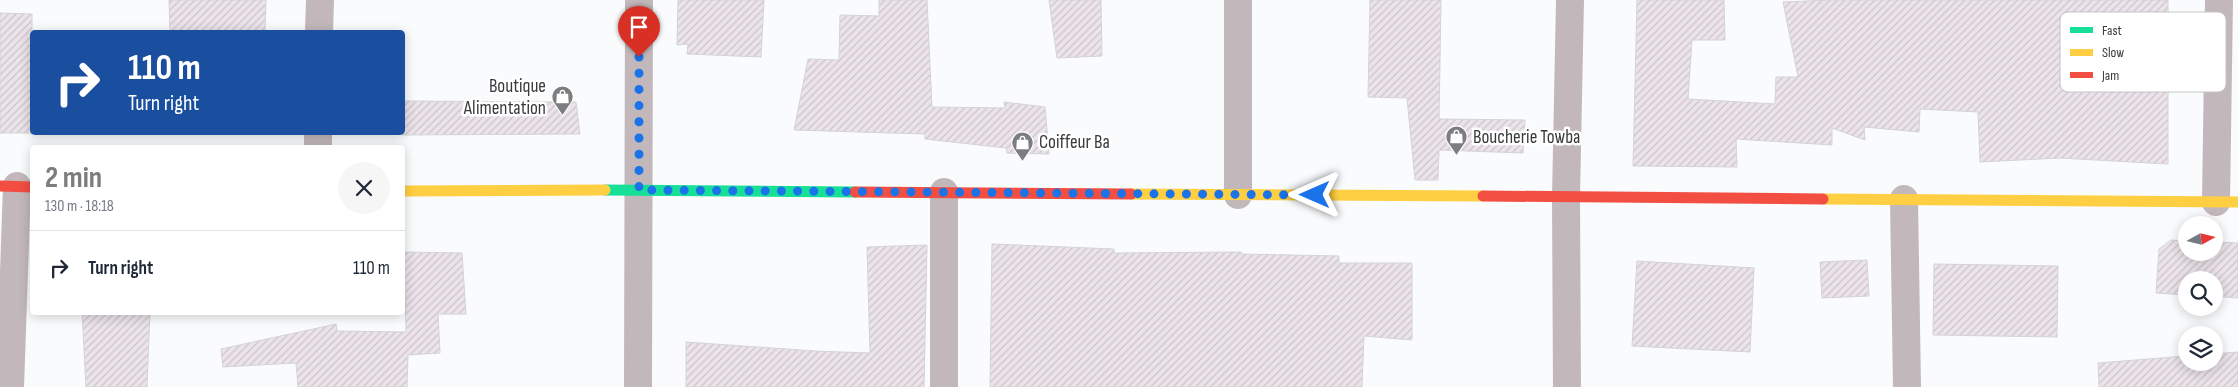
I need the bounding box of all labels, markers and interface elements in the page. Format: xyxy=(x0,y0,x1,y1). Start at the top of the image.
pin xyxy=(618,6,660,57)
legend xyxy=(2060,12,2226,92)
icon: arrive xyxy=(625,13,653,41)
text: Fast xyxy=(2102,22,2122,39)
text: Slow xyxy=(2102,44,2124,61)
text: 110 m xyxy=(128,47,201,90)
icon: right xyxy=(45,50,110,115)
text: Jam xyxy=(2101,67,2119,84)
place label: Boutique Alimentation xyxy=(463,75,546,120)
shop icon: Boutique Alimentation xyxy=(550,85,574,116)
text: Turn right xyxy=(128,90,199,117)
shop icon: Boucherie Towba xyxy=(1445,125,1469,156)
place label: Boucherie Towba xyxy=(1473,126,1580,149)
shop icon: Coiffeur Ba xyxy=(1011,130,1035,161)
place label: Coiffeur Ba xyxy=(1039,131,1110,154)
text: 2 min xyxy=(45,160,102,196)
button: close xyxy=(338,162,390,214)
position arrow xyxy=(1288,168,1340,220)
text: 130 m · 18:18 xyxy=(45,197,114,216)
north arrow xyxy=(2178,216,2222,261)
map controls xyxy=(2178,216,2223,371)
icon: right xyxy=(45,254,73,282)
text: Turn right xyxy=(88,257,153,280)
text: 110 m xyxy=(353,257,390,280)
button: search xyxy=(2178,271,2223,316)
button: layers xyxy=(2178,326,2223,371)

